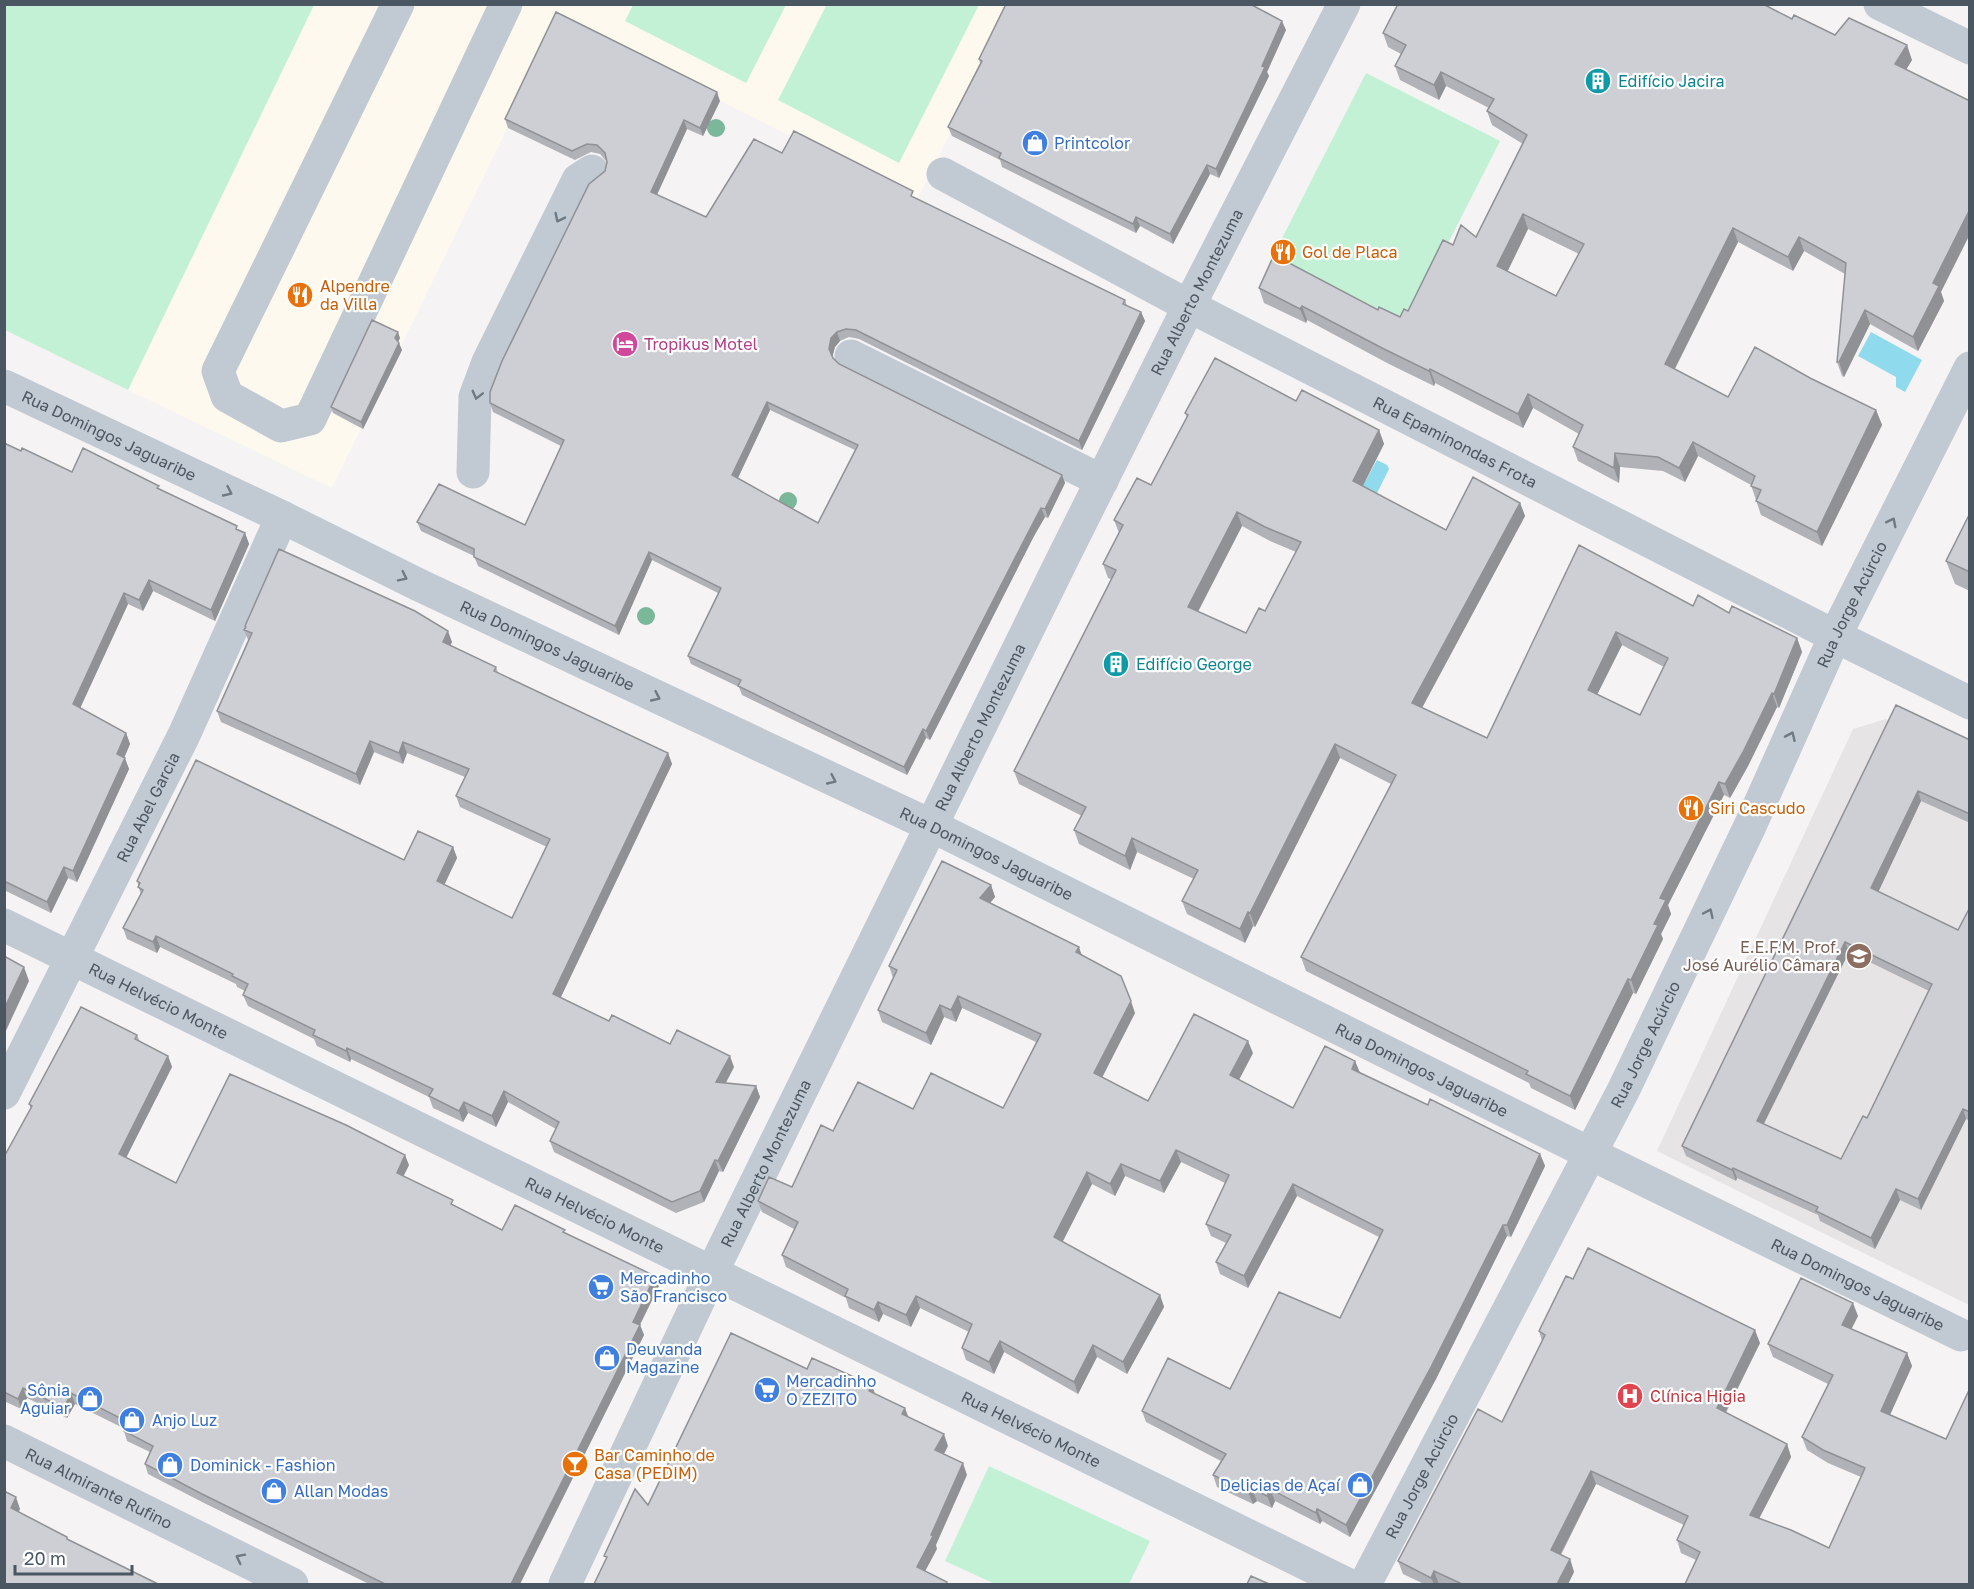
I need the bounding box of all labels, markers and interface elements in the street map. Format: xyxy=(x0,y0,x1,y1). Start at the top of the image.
building icon: Edifício Jacira xyxy=(1583,66,1613,96)
place label: Edifício Jacira xyxy=(1618,71,1725,91)
shop icon: Printcolor xyxy=(1020,128,1050,158)
place label: Printcolor xyxy=(1054,133,1130,153)
street label: Rua Alberto Montezuma xyxy=(1146,205,1247,379)
one-way arrow xyxy=(555,212,567,223)
restaurant icon: Gol de Placa xyxy=(1268,237,1298,267)
place label: Gol de Placa xyxy=(1302,242,1398,262)
place label: Alpendre da Villa xyxy=(320,276,390,314)
restaurant icon: Alpendre da Villa xyxy=(285,280,315,310)
hotel icon: Tropikus Motel xyxy=(610,329,640,359)
place label: Tropikus Motel xyxy=(644,334,758,354)
street label: Rua Domingos Jaguaribe xyxy=(18,386,199,485)
one-way arrow xyxy=(472,389,485,399)
street label: Rua Epaminondas Frota xyxy=(1370,392,1541,492)
one-way arrow xyxy=(222,484,233,496)
one-way arrow xyxy=(1885,517,1897,528)
street label: Rua Jorge Acúrcio xyxy=(1812,538,1891,671)
one-way arrow xyxy=(397,570,408,582)
street label: Rua Domingos Jaguaribe xyxy=(457,596,638,695)
street label: Rua Alberto Montezuma xyxy=(930,640,1029,814)
building icon: Edifício George xyxy=(1101,649,1131,679)
place label: Edifício George xyxy=(1136,654,1252,674)
one-way arrow xyxy=(649,689,660,701)
one-way arrow xyxy=(1783,731,1795,742)
street label: Rua Abel Garcia xyxy=(112,749,184,866)
one-way arrow xyxy=(826,772,837,784)
restaurant icon: Siri Cascudo xyxy=(1676,793,1706,823)
place label: Siri Cascudo xyxy=(1710,798,1805,818)
street label: Rua Domingos Jaguaribe xyxy=(897,802,1076,905)
one-way arrow xyxy=(1701,908,1713,919)
place label: E.E.F.M. Prof. José Aurélio Câmara xyxy=(1683,937,1840,975)
school or university icon: E.E.F.M. Prof. José Aurélio Câmara xyxy=(1844,941,1874,971)
street label: Rua Helvécio Monte xyxy=(85,958,231,1043)
street label: Rua Jorge Acúrcio xyxy=(1606,978,1684,1111)
street label: Rua Domingos Jaguaribe xyxy=(1332,1018,1511,1121)
street label: Rua Alberto Montezuma xyxy=(716,1076,815,1250)
street label: Rua Helvécio Monte xyxy=(522,1172,668,1258)
street label: Rua Domingos Jaguaribe xyxy=(1768,1234,1948,1335)
place label: Mercadinho São Francisco xyxy=(620,1268,727,1306)
supermarket icon: Mercadinho São Francisco xyxy=(586,1272,616,1302)
place label: Deuvanda Magazine xyxy=(626,1339,702,1377)
shop icon: Deuvanda Magazine xyxy=(592,1343,622,1373)
place label: Mercadinho O ZEZITO xyxy=(786,1371,876,1409)
supermarket icon: Mercadinho O ZEZITO xyxy=(752,1375,782,1405)
place label: Sônia Aguiar xyxy=(20,1380,70,1418)
hospital icon: Clínica Higia xyxy=(1615,1381,1645,1411)
shop icon: Sônia Aguiar xyxy=(75,1384,105,1414)
street label: Rua Helvécio Monte xyxy=(958,1386,1104,1472)
place label: Clínica Higia xyxy=(1650,1386,1746,1406)
shop icon: Anjo Luz xyxy=(117,1405,147,1435)
place label: Anjo Luz xyxy=(152,1410,217,1430)
street label: Rua Jorge Acúrcio xyxy=(1381,1410,1463,1542)
street label: Rua Almirante Rufino xyxy=(22,1443,176,1533)
place label: Bar Caminho de Casa (PEDIM) xyxy=(594,1445,715,1483)
bar icon: Bar Caminho de Casa (PEDIM) xyxy=(560,1449,590,1479)
shop icon: Dominick - Fashion xyxy=(155,1450,185,1480)
place label: Dominick - Fashion xyxy=(190,1455,336,1475)
shop icon: Delicias de Açaí xyxy=(1345,1470,1375,1500)
place label: Delicias de Açaí xyxy=(1220,1475,1342,1495)
shop icon: Allan Modas xyxy=(259,1476,289,1506)
place label: Allan Modas xyxy=(294,1481,388,1501)
scale bar xyxy=(15,1538,132,1576)
text: 20 m xyxy=(24,1547,66,1569)
one-way arrow xyxy=(235,1554,246,1566)

